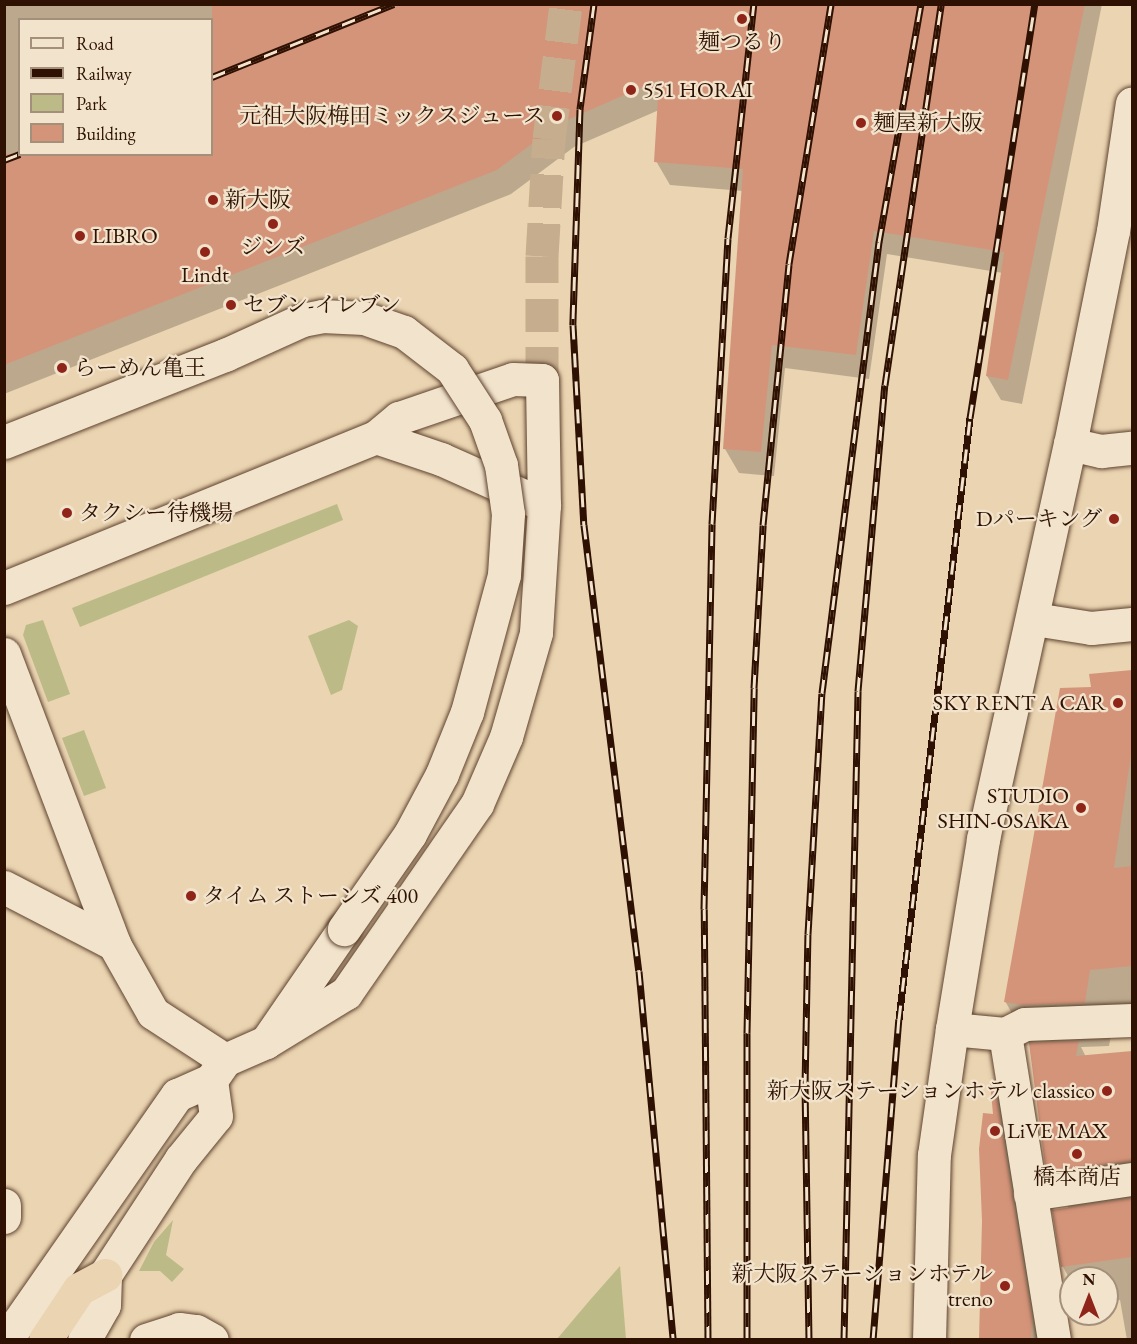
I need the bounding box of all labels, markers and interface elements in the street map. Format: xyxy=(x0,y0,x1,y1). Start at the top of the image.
marker: 麺つるり xyxy=(735,12,749,26)
legend xyxy=(18,18,213,156)
place label: 麺つるり xyxy=(698,29,786,55)
text: Road xyxy=(76,32,114,55)
text: Railway xyxy=(76,62,132,85)
place label: 551 HORAI xyxy=(643,77,753,103)
marker: 551 HORAI xyxy=(624,83,638,97)
text: Park xyxy=(76,92,107,115)
place label: 元祖大阪梅田ミックスジュース xyxy=(237,103,545,129)
marker: 元祖大阪梅田ミックスジュース xyxy=(550,109,564,123)
place label: 麺屋新大阪 xyxy=(873,110,983,136)
marker: 麺屋新大阪 xyxy=(854,116,868,130)
text: Building xyxy=(76,122,136,145)
place label: 新大阪 xyxy=(225,187,291,213)
marker: 新大阪 xyxy=(206,193,220,207)
marker: ジンズ xyxy=(266,217,280,231)
place label: LIBRO xyxy=(92,223,158,249)
marker: LIBRO xyxy=(73,229,87,243)
place label: ジンズ xyxy=(240,234,306,260)
marker: Lindt xyxy=(198,245,212,259)
place label: Lindt xyxy=(181,262,229,288)
place label: セブン-イレブン xyxy=(243,292,403,318)
marker: セブン-イレブン xyxy=(224,298,238,312)
place label: らーめん亀王 xyxy=(74,355,206,381)
marker: らーめん亀王 xyxy=(55,361,69,375)
place label: タクシー待機場 xyxy=(79,500,233,526)
marker: タクシー待機場 xyxy=(60,506,74,520)
place label: Dパーキング xyxy=(975,506,1102,532)
marker: Dパーキング xyxy=(1107,512,1121,526)
place label: SKY RENT A CAR xyxy=(933,690,1106,716)
marker: SKY RENT A CAR xyxy=(1111,696,1125,710)
place label: STUDIO SHIN-OSAKA xyxy=(938,782,1069,834)
marker: STUDIO SHIN-OSAKA xyxy=(1074,801,1088,815)
place label: タイム ストーンズ 400 xyxy=(203,883,419,909)
marker: タイム ストーンズ 400 xyxy=(184,889,198,903)
place label: 新大阪ステーションホテル classico xyxy=(765,1078,1095,1104)
marker: 新大阪ステーションホテル classico xyxy=(1100,1084,1114,1098)
place label: LiVE MAX xyxy=(1007,1118,1107,1144)
marker: LiVE MAX xyxy=(988,1124,1002,1138)
marker: 橋本商店 xyxy=(1070,1147,1084,1161)
place label: 橋本商店 xyxy=(1033,1164,1121,1190)
place label: 新大阪ステーションホテル treno xyxy=(729,1260,993,1312)
north arrow xyxy=(1059,1266,1119,1326)
text: N xyxy=(1083,1269,1095,1290)
marker: 新大阪ステーションホテル treno xyxy=(998,1279,1012,1293)

